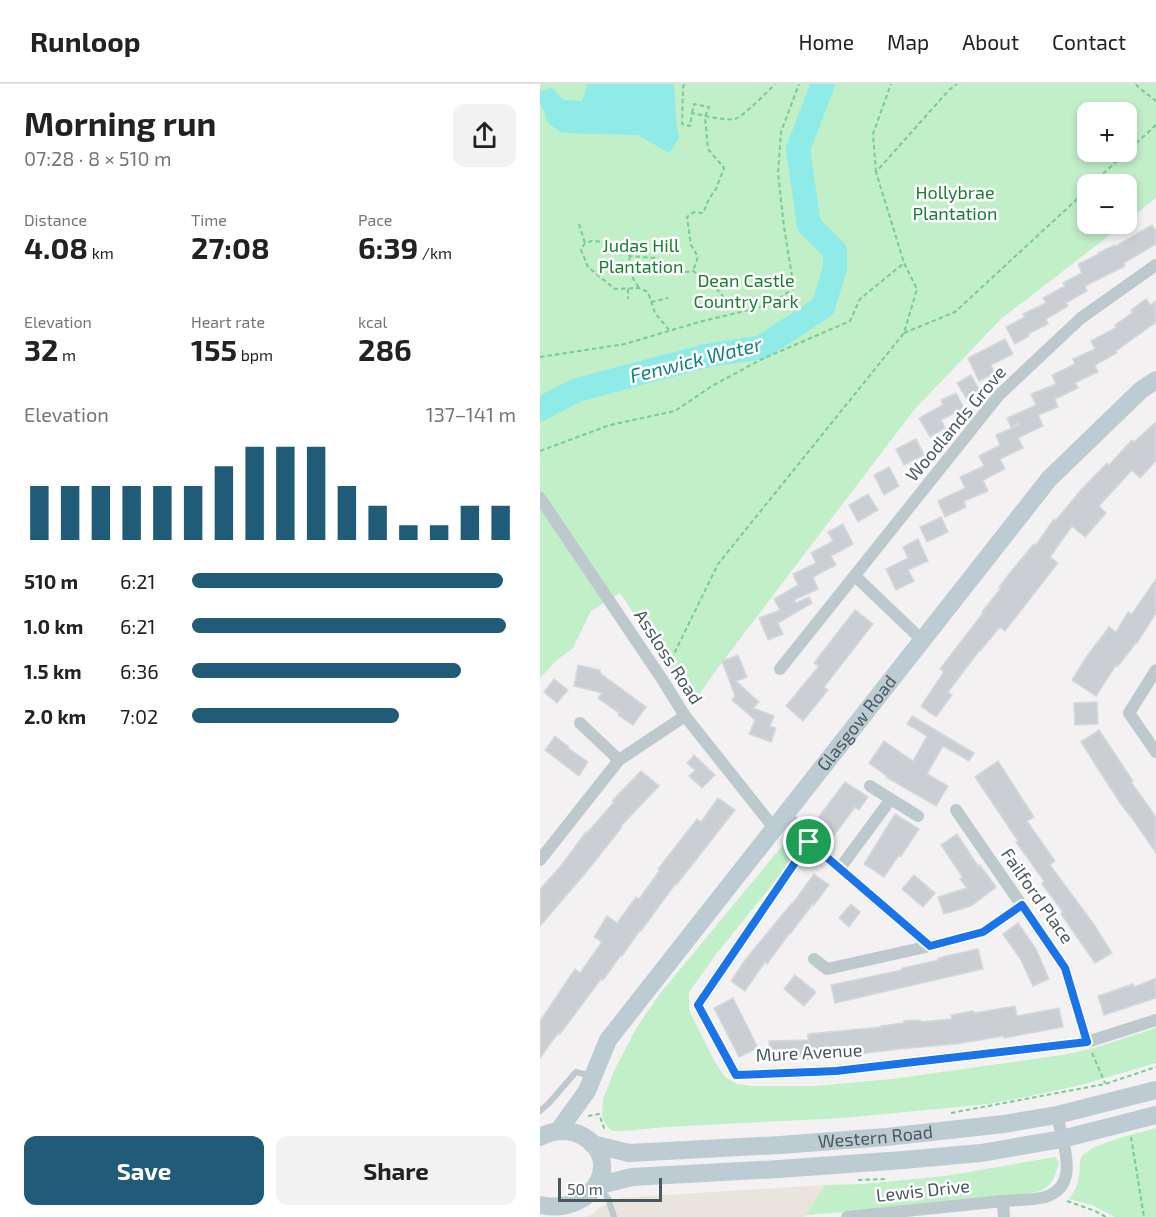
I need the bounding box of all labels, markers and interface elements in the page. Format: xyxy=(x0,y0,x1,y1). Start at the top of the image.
text: Runloop xyxy=(30,24,141,58)
text: Home xyxy=(798,29,854,54)
text: Map xyxy=(887,29,929,54)
text: About xyxy=(962,29,1019,54)
text: Contact xyxy=(1052,29,1126,54)
map controls xyxy=(1077,102,1137,234)
button: + xyxy=(1077,102,1137,162)
text: Morning run xyxy=(24,103,216,143)
button: share xyxy=(453,104,516,167)
text: 07:28 · 8 × 510 m xyxy=(24,146,172,170)
button: − xyxy=(1077,174,1137,234)
park label: Hollybrae Plantation xyxy=(912,181,998,224)
text: Distance xyxy=(24,210,87,229)
text: Time xyxy=(191,210,227,229)
text: Pace xyxy=(358,210,392,229)
text: 4.08 xyxy=(24,229,88,265)
text: 27:08 xyxy=(191,229,270,265)
text: 6:39 xyxy=(358,229,418,265)
park label: Judas Hill Plantation xyxy=(598,234,684,277)
text: km xyxy=(88,243,114,262)
text: /km xyxy=(418,243,452,262)
park label: Dean Castle Country Park xyxy=(693,269,799,312)
text: Elevation xyxy=(24,312,92,331)
text: Heart rate xyxy=(191,312,265,331)
text: kcal xyxy=(358,312,387,331)
text: 32 xyxy=(24,331,58,367)
text: 155 xyxy=(191,331,237,367)
text: 286 xyxy=(358,331,412,367)
water label: Fenwick Water xyxy=(627,331,765,387)
text: m xyxy=(58,345,76,364)
text: bpm xyxy=(237,345,273,364)
street label: Woodlands Grove xyxy=(900,361,1010,486)
text: Elevation xyxy=(24,402,109,426)
text: 137–141 m xyxy=(426,402,516,426)
text: 510 m xyxy=(24,569,78,593)
text: 6:21 xyxy=(120,569,155,593)
street label: Assloss Road xyxy=(630,605,708,708)
text: 1.0 km xyxy=(24,614,83,638)
text: 6:21 xyxy=(120,614,155,638)
text: 1.5 km xyxy=(24,659,82,683)
text: 6:36 xyxy=(120,659,159,683)
street label: Glasgow Road xyxy=(812,670,901,775)
text: 2.0 km xyxy=(24,704,86,728)
text: 7:02 xyxy=(120,704,158,728)
pin xyxy=(783,816,834,867)
icon: arrive xyxy=(792,825,825,858)
street label: Failford Place xyxy=(997,844,1079,947)
street label: Mure Avenue xyxy=(755,1038,863,1066)
street label: Western Road xyxy=(817,1120,934,1152)
button: Save xyxy=(24,1136,264,1205)
button: Share xyxy=(276,1136,516,1205)
street label: Lewis Drive xyxy=(875,1174,971,1206)
scale bar xyxy=(558,1175,662,1202)
text: 50 m xyxy=(567,1179,603,1198)

